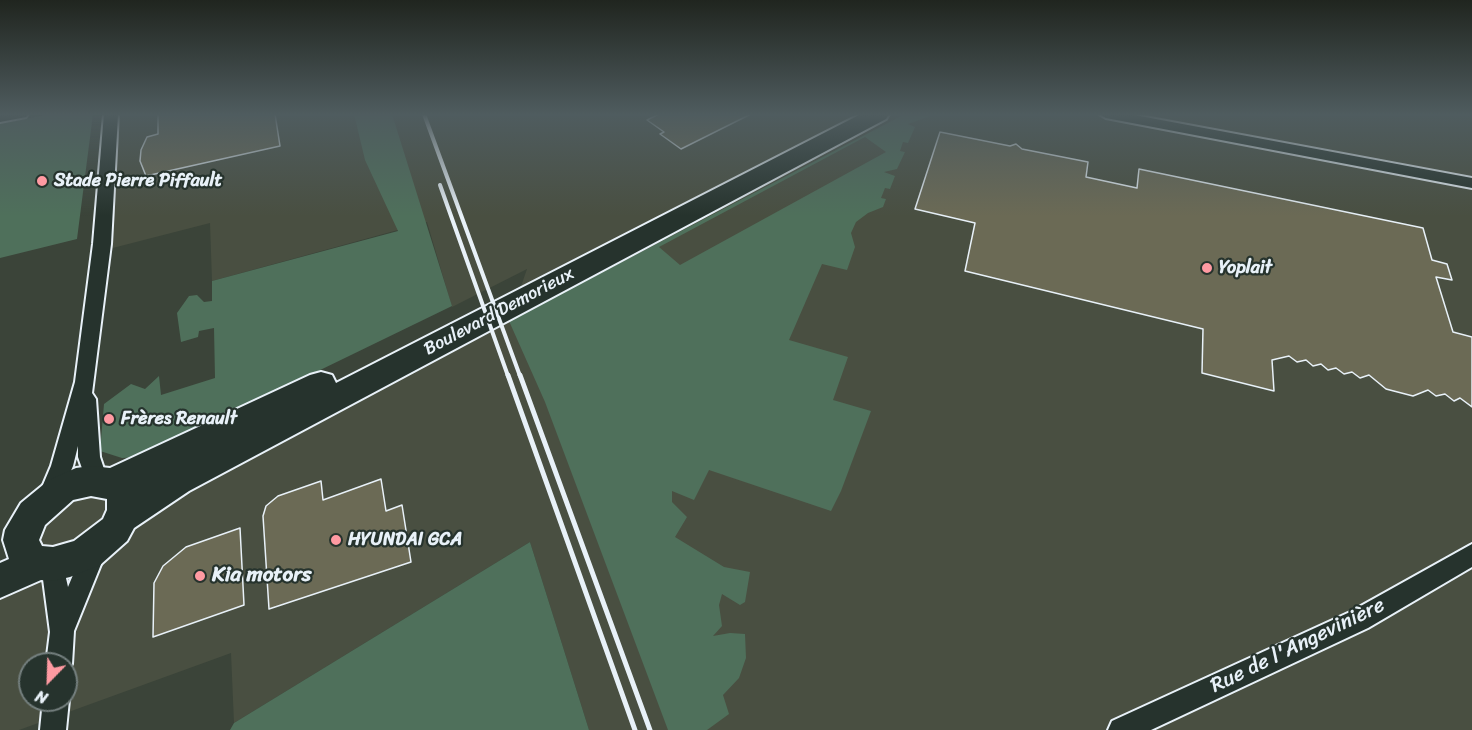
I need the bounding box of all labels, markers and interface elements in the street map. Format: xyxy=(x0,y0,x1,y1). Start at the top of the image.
place label: Stade Pierre Piffault xyxy=(54,170,222,192)
marker: Stade Pierre Piffault xyxy=(35,174,49,188)
place label: Yoplait xyxy=(1219,257,1272,279)
marker: Yoplait xyxy=(1200,261,1214,275)
street label: Boulevard Demorieux xyxy=(420,263,578,361)
place label: Frères Renault xyxy=(121,408,237,430)
marker: Frères Renault xyxy=(102,412,116,426)
place label: HYUNDAI GCA xyxy=(348,529,462,551)
marker: HYUNDAI GCA xyxy=(329,533,343,547)
place label: Kia motors xyxy=(212,563,311,589)
marker: Kia motors xyxy=(193,569,207,583)
street label: Rue de l'Angevinière xyxy=(1207,593,1389,699)
north arrow xyxy=(18,652,78,712)
text: N xyxy=(31,682,52,713)

